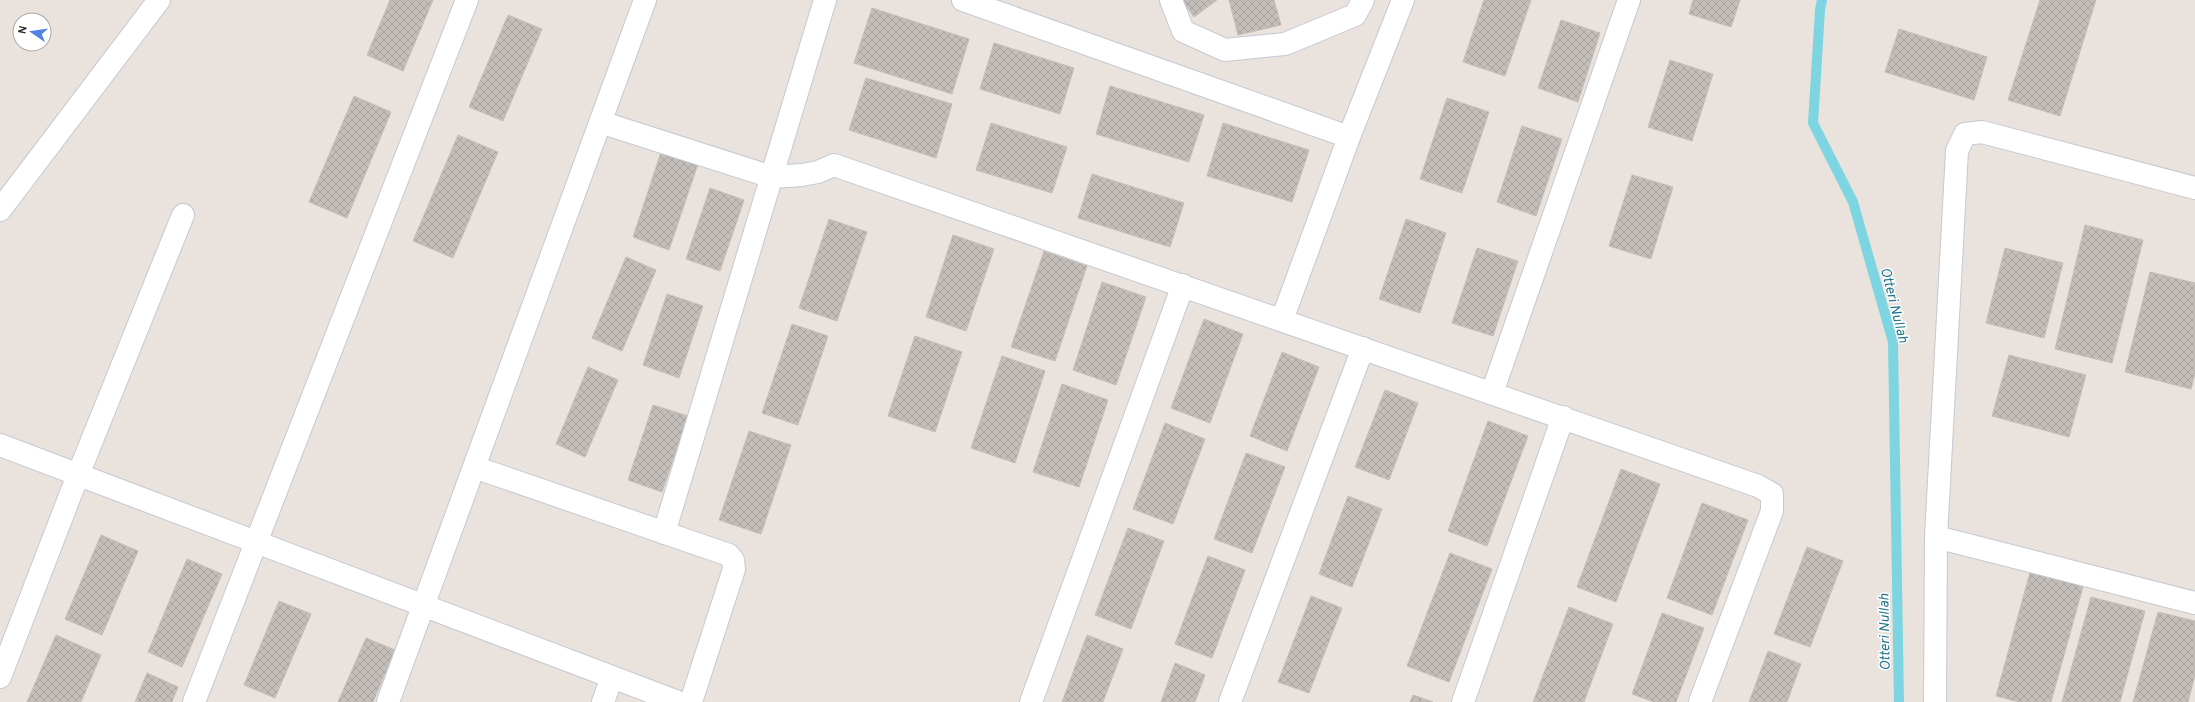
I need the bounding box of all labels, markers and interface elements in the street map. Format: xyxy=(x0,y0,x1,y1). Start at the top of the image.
north arrow xyxy=(12,12,52,52)
text: N xyxy=(16,25,31,35)
water label: Otteri Nullah xyxy=(1876,266,1911,345)
water label: Otteri Nullah xyxy=(1876,593,1895,671)

